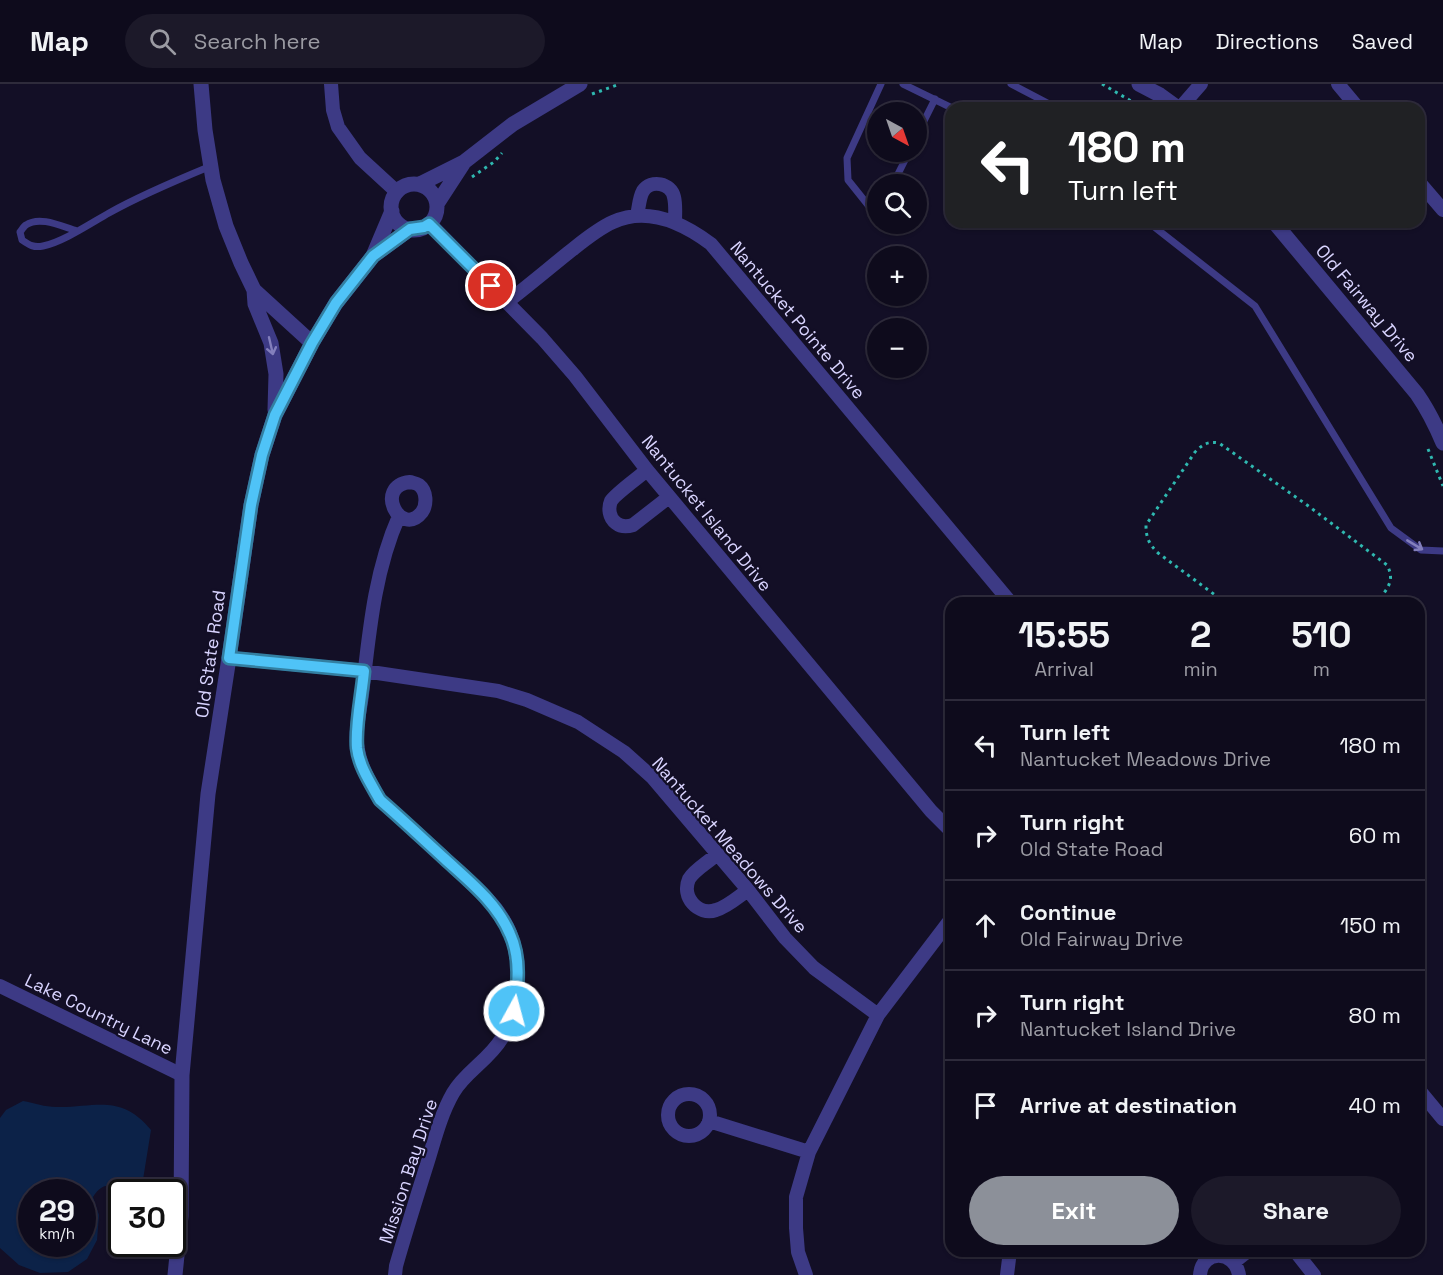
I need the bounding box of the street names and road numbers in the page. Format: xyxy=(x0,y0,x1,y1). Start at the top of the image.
street label: Nantucket Pointe Drive xyxy=(725,236,871,404)
street label: Old Fairway Drive xyxy=(1311,239,1423,367)
street label: Nantucket Island Drive xyxy=(637,430,777,596)
street label: Old State Road xyxy=(190,588,230,720)
street label: Nantucket Meadows Drive xyxy=(647,752,813,938)
street label: Lake Country Lane xyxy=(21,968,177,1060)
street label: Mission Bay Drive xyxy=(374,1096,442,1246)

